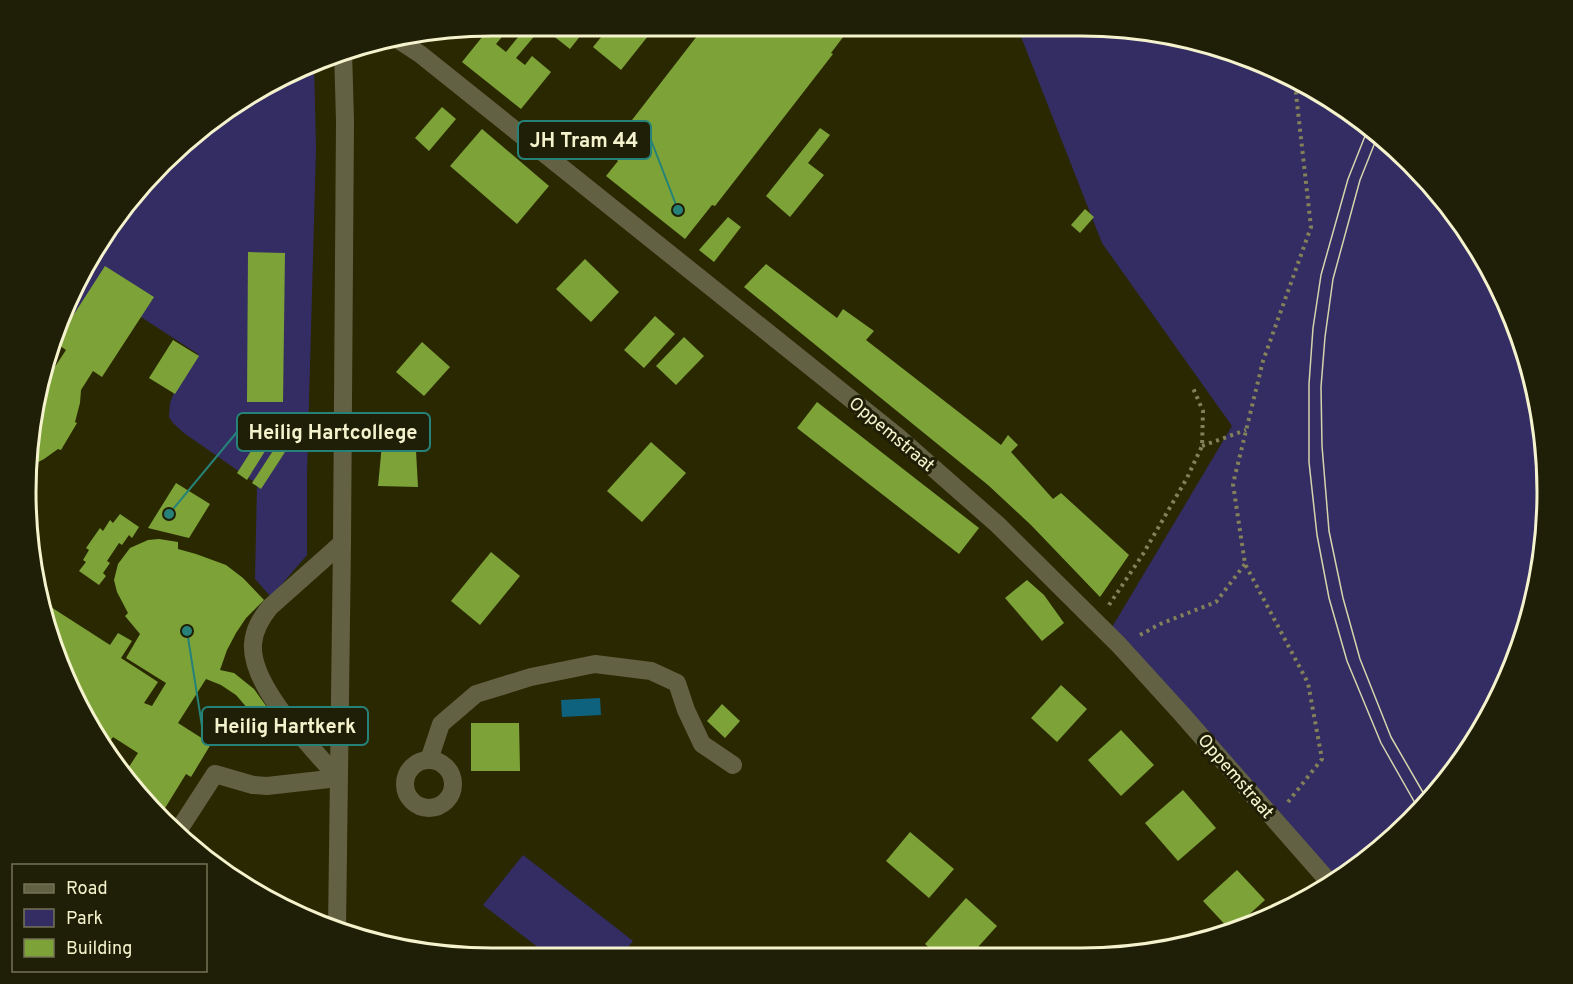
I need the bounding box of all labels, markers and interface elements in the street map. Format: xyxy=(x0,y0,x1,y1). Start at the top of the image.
callout: JH Tram 44 xyxy=(518,121,651,159)
text: JH Tram 44 xyxy=(530,129,638,155)
street label: Oppemstraat xyxy=(843,392,939,478)
callout: Heilig Hartcollege xyxy=(237,413,430,451)
text: Heilig Hartcollege xyxy=(249,421,417,447)
callout: Heilig Hartkerk xyxy=(202,707,368,745)
text: Heilig Hartkerk xyxy=(214,715,356,741)
street label: Oppemstraat xyxy=(1192,730,1278,824)
legend xyxy=(12,864,207,972)
text: Road xyxy=(66,878,108,901)
text: Park xyxy=(66,908,103,931)
text: Building xyxy=(66,938,132,961)

